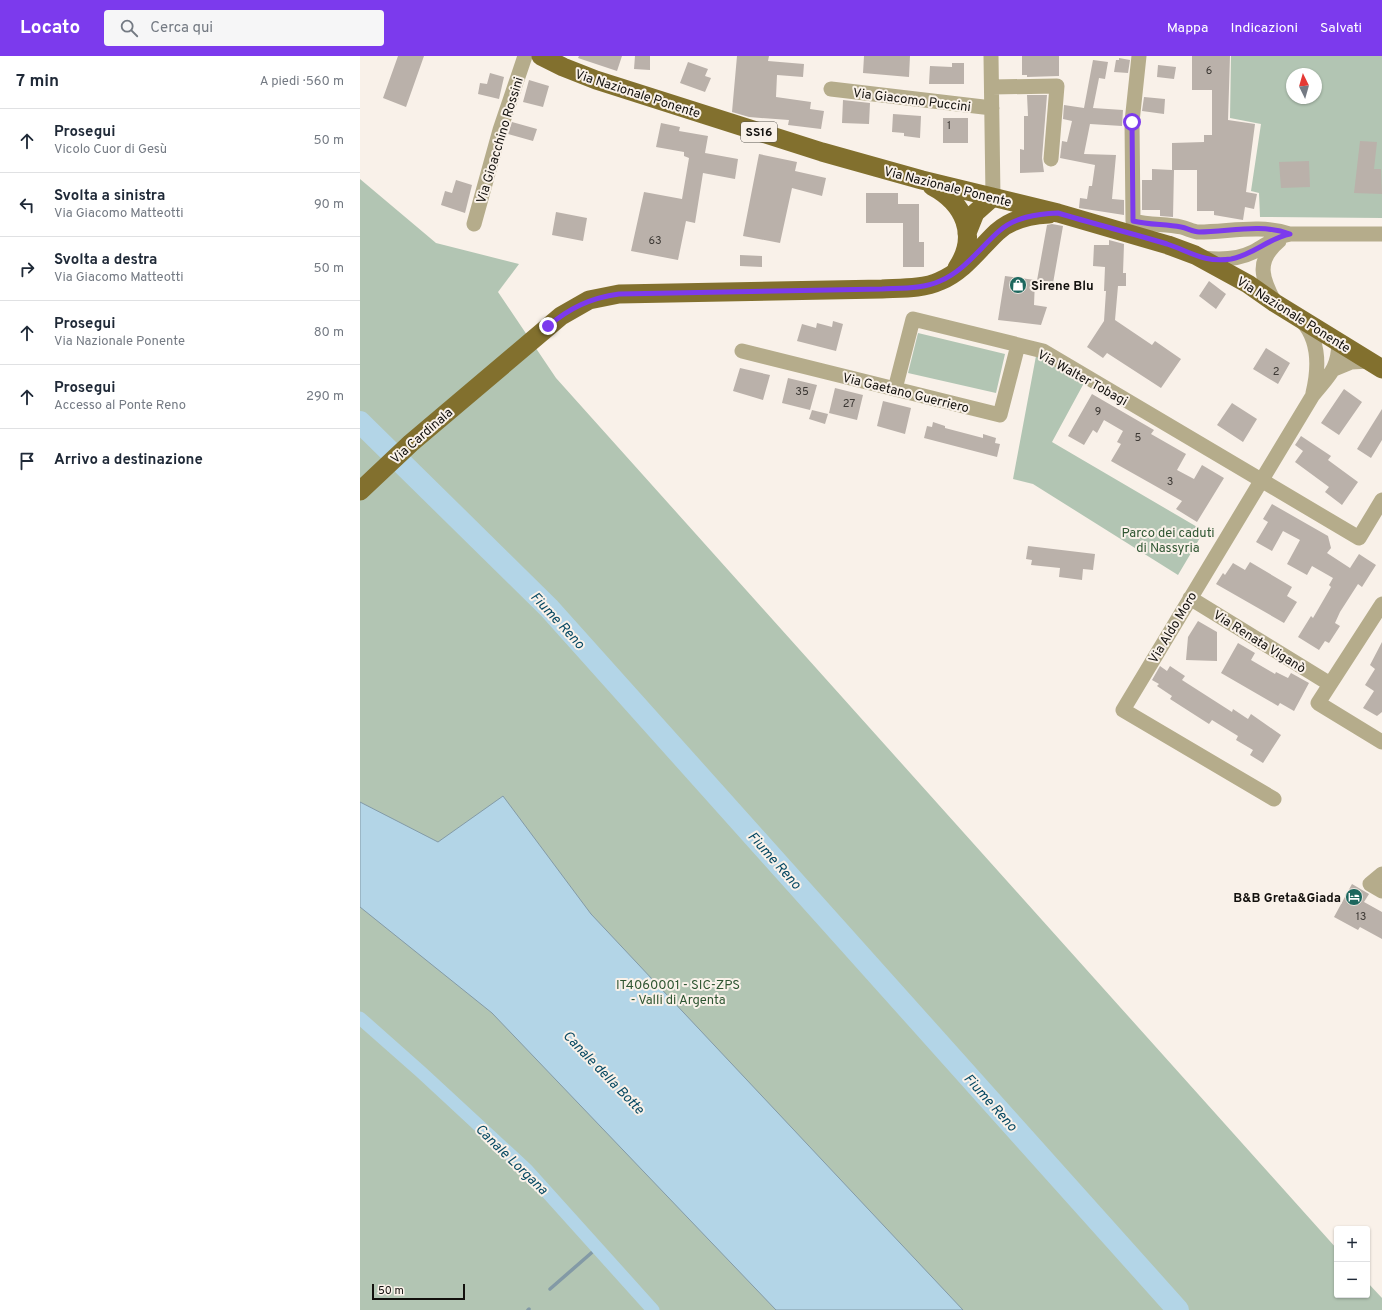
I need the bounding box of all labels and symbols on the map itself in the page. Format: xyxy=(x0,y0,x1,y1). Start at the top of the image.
house number: 6 xyxy=(1206,64,1212,78)
street label: Via Nazionale Ponente xyxy=(573,67,702,123)
north arrow xyxy=(1286,68,1322,104)
street label: Via Gioacchino Rossini xyxy=(474,75,528,206)
street label: Via Giacomo Puccini xyxy=(852,86,972,116)
route start xyxy=(1123,113,1141,131)
house number: 1 xyxy=(947,119,951,133)
road number: SS16 xyxy=(741,122,777,142)
street label: Via Nazionale Ponente xyxy=(882,164,1013,212)
house number: 63 xyxy=(648,234,662,248)
street label: Via Nazionale Ponente xyxy=(1233,274,1353,357)
shop icon: Sirene Blu xyxy=(1008,275,1028,295)
place label: Sirene Blu xyxy=(1031,279,1094,295)
route end xyxy=(539,317,557,335)
street label: Via Walter Tobagi xyxy=(1034,347,1130,410)
house number: 2 xyxy=(1273,365,1279,379)
street label: Via Gaetano Guerriero xyxy=(841,370,970,417)
house number: 35 xyxy=(795,385,809,399)
house number: 27 xyxy=(843,397,855,411)
street label: Via Cardinala xyxy=(388,405,457,468)
house number: 9 xyxy=(1095,405,1101,419)
house number: 5 xyxy=(1135,431,1142,445)
house number: 3 xyxy=(1167,475,1173,489)
park label: Parco dei caduti di Nassyria xyxy=(1121,526,1215,557)
water label: Fiume Reno xyxy=(526,589,588,653)
street label: Via Aldo Moro xyxy=(1146,589,1201,667)
street label: Via Renata Viganò xyxy=(1210,608,1308,678)
water label: Fiume Reno xyxy=(744,829,805,894)
hotel icon: B&B Greta&Giada xyxy=(1344,887,1364,907)
place label: B&B Greta&Giada xyxy=(1233,891,1341,907)
house number: 13 xyxy=(1356,910,1366,924)
park label: IT4060001 - SIC-ZPS - Valli di Argenta xyxy=(616,978,740,1009)
water label: Canale della Botte xyxy=(559,1028,648,1119)
water label: Fiume Reno xyxy=(960,1071,1021,1136)
water label: Canale Lorgana xyxy=(471,1121,551,1199)
scale bar xyxy=(372,1282,465,1301)

